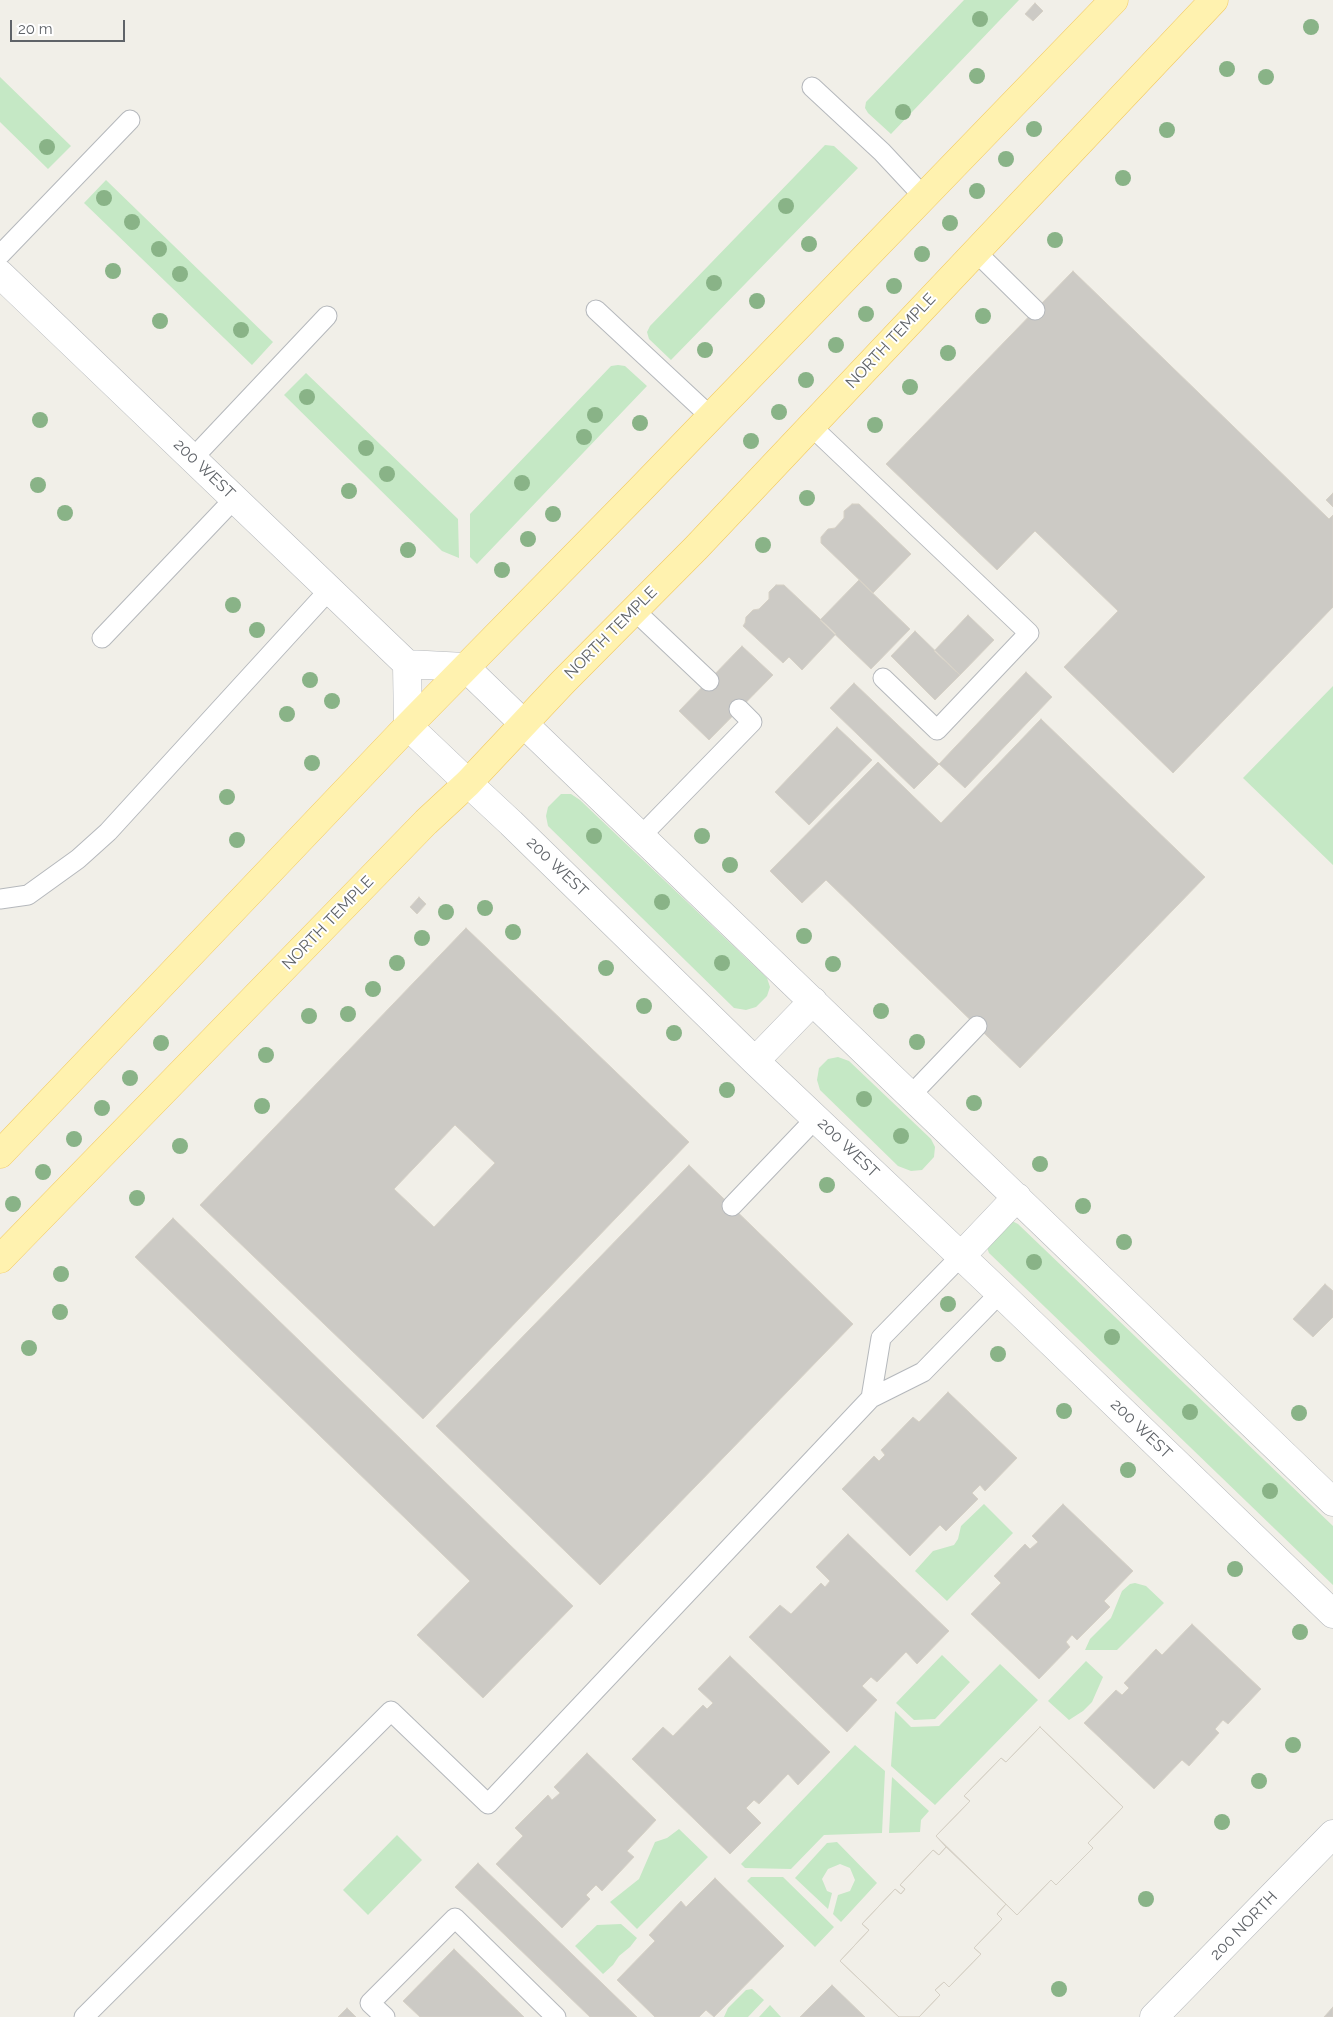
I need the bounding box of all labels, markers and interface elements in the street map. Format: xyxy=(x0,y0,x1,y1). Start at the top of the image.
scale bar xyxy=(12,10,128,42)
text: 20 m xyxy=(18,20,53,38)
street label: NORTH TEMPLE xyxy=(842,290,940,392)
street label: 200 WEST xyxy=(169,435,239,503)
street label: NORTH TEMPLE xyxy=(561,583,661,683)
street label: 200 WEST xyxy=(522,833,592,901)
street label: NORTH TEMPLE xyxy=(278,872,378,974)
street label: 200 WEST xyxy=(813,1114,883,1182)
street label: 200 WEST xyxy=(1106,1395,1176,1463)
street label: 200 NORTH xyxy=(1206,1888,1282,1964)

